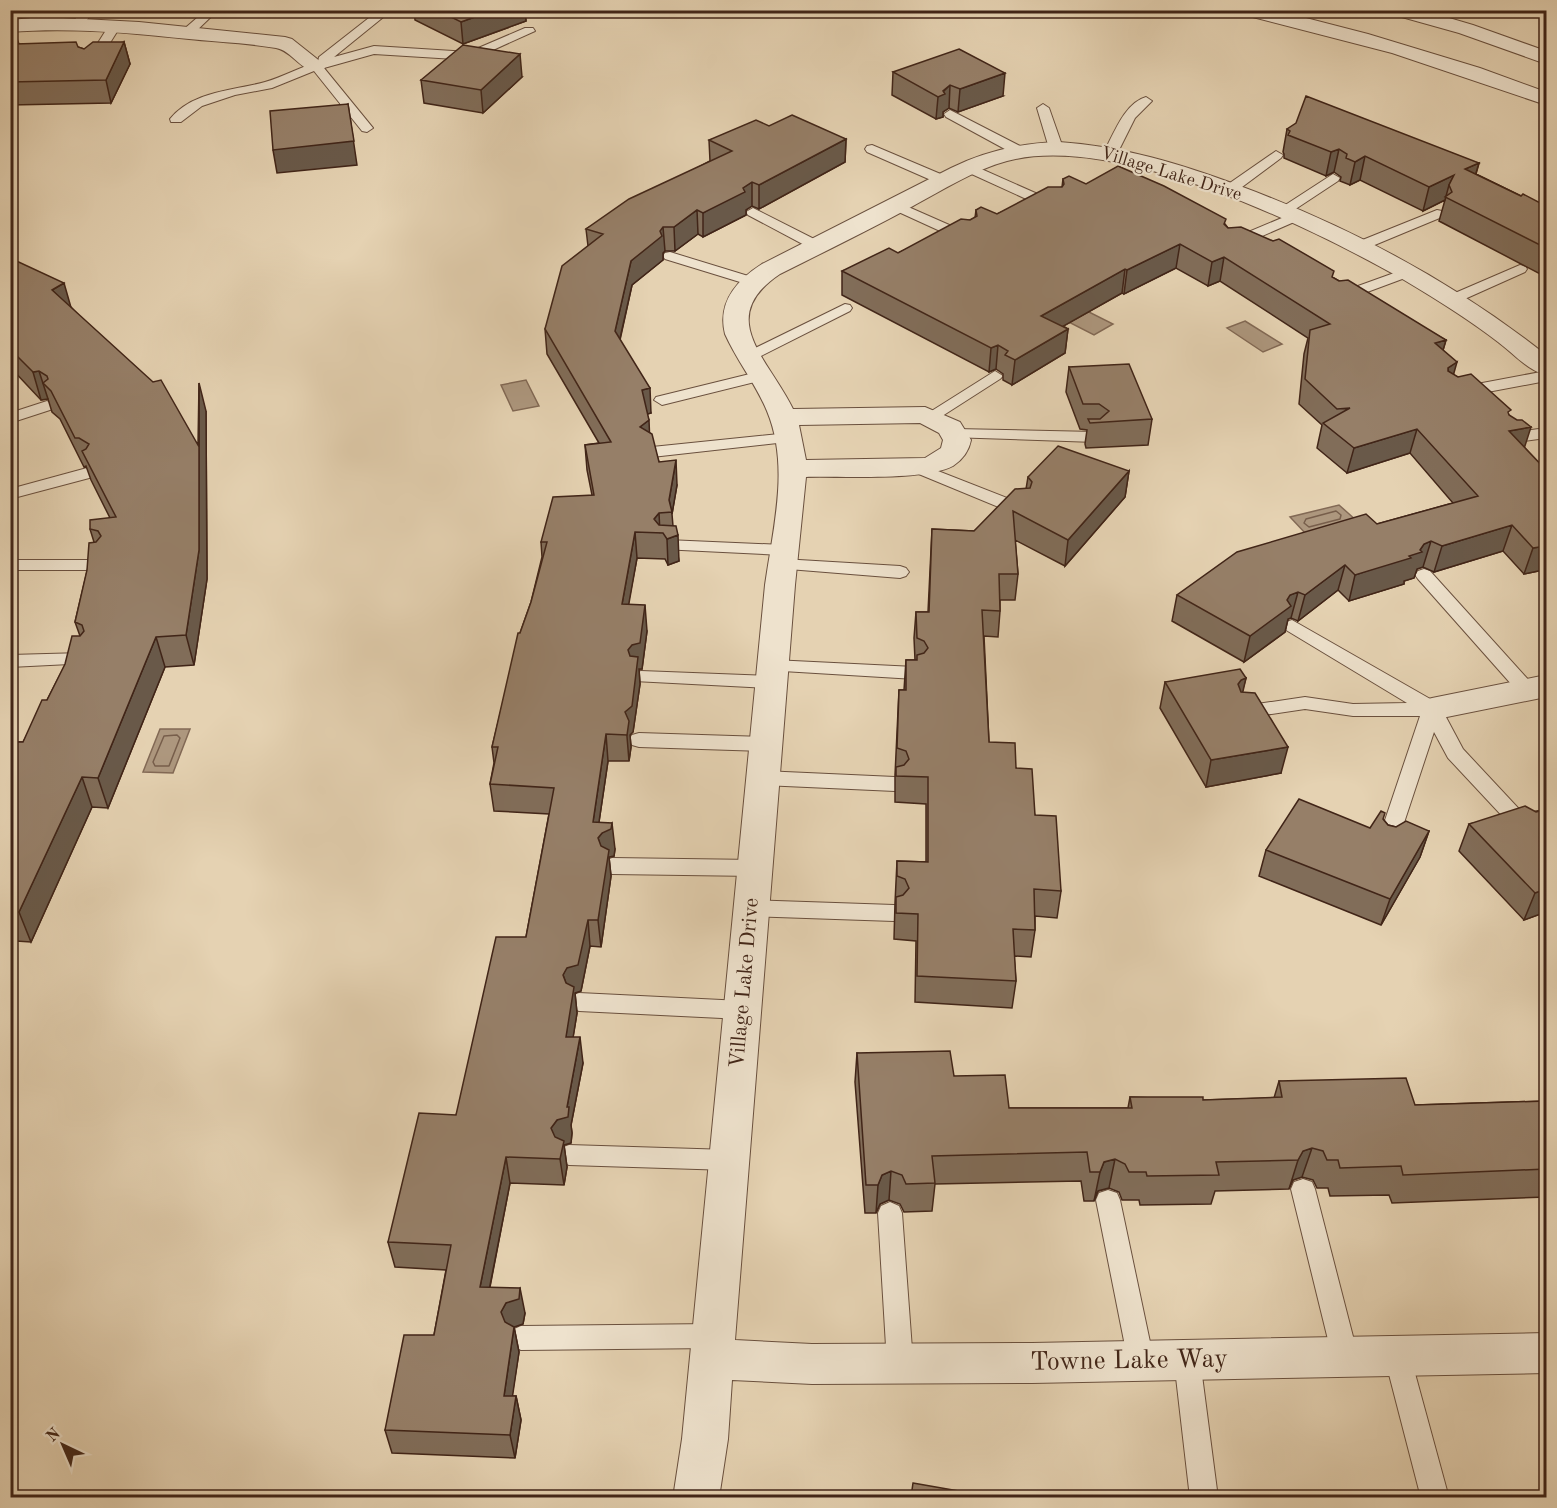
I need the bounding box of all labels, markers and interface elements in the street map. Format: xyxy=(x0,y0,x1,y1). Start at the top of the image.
street label: Village Lake Drive xyxy=(1098,144,1244,204)
street label: Village Lake Drive xyxy=(727,897,763,1069)
street label: Towne Lake Way xyxy=(1030,1346,1228,1376)
north arrow xyxy=(33,1415,93,1475)
text: N xyxy=(44,1425,64,1446)

